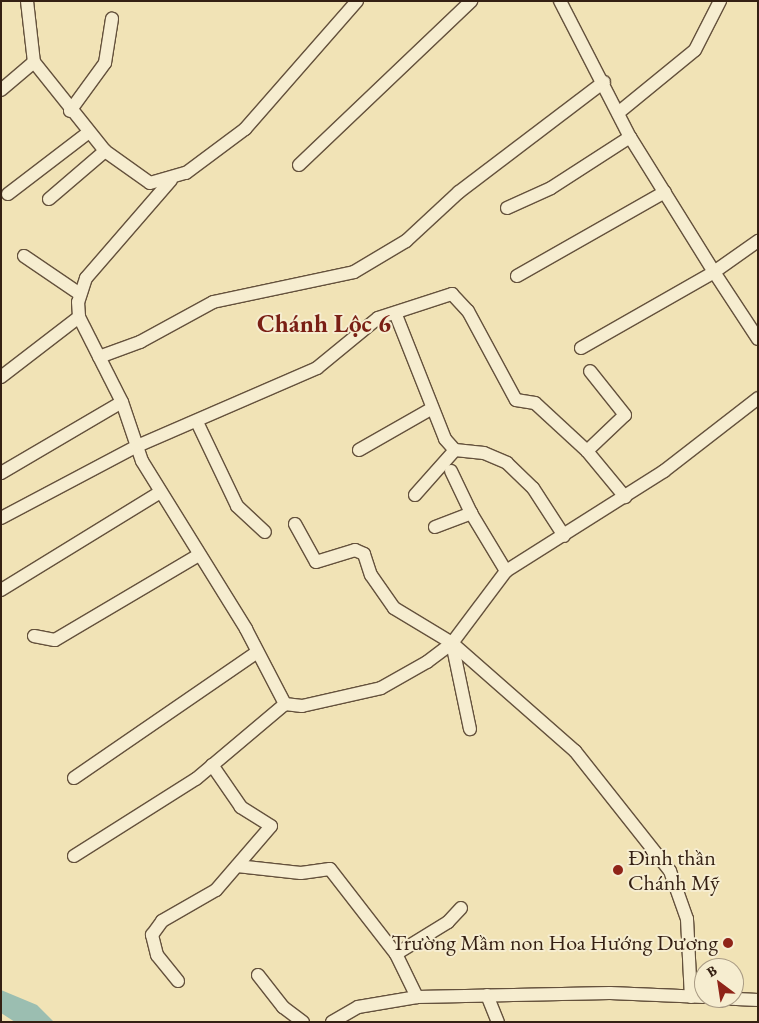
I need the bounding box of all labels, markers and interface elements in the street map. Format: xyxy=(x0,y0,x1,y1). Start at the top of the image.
district label: Chánh Lộc 6 xyxy=(257,308,391,338)
place label: Đình thần Chánh Mỹ xyxy=(628,844,720,896)
marker: Đình thần Chánh Mỹ xyxy=(612,864,624,876)
place label: Trường Mầm non Hoa Hướng Dương xyxy=(391,930,718,956)
marker: Trường Mầm non Hoa Hướng Dương xyxy=(722,937,734,949)
north arrow xyxy=(694,958,744,1008)
text: B xyxy=(703,961,720,981)

